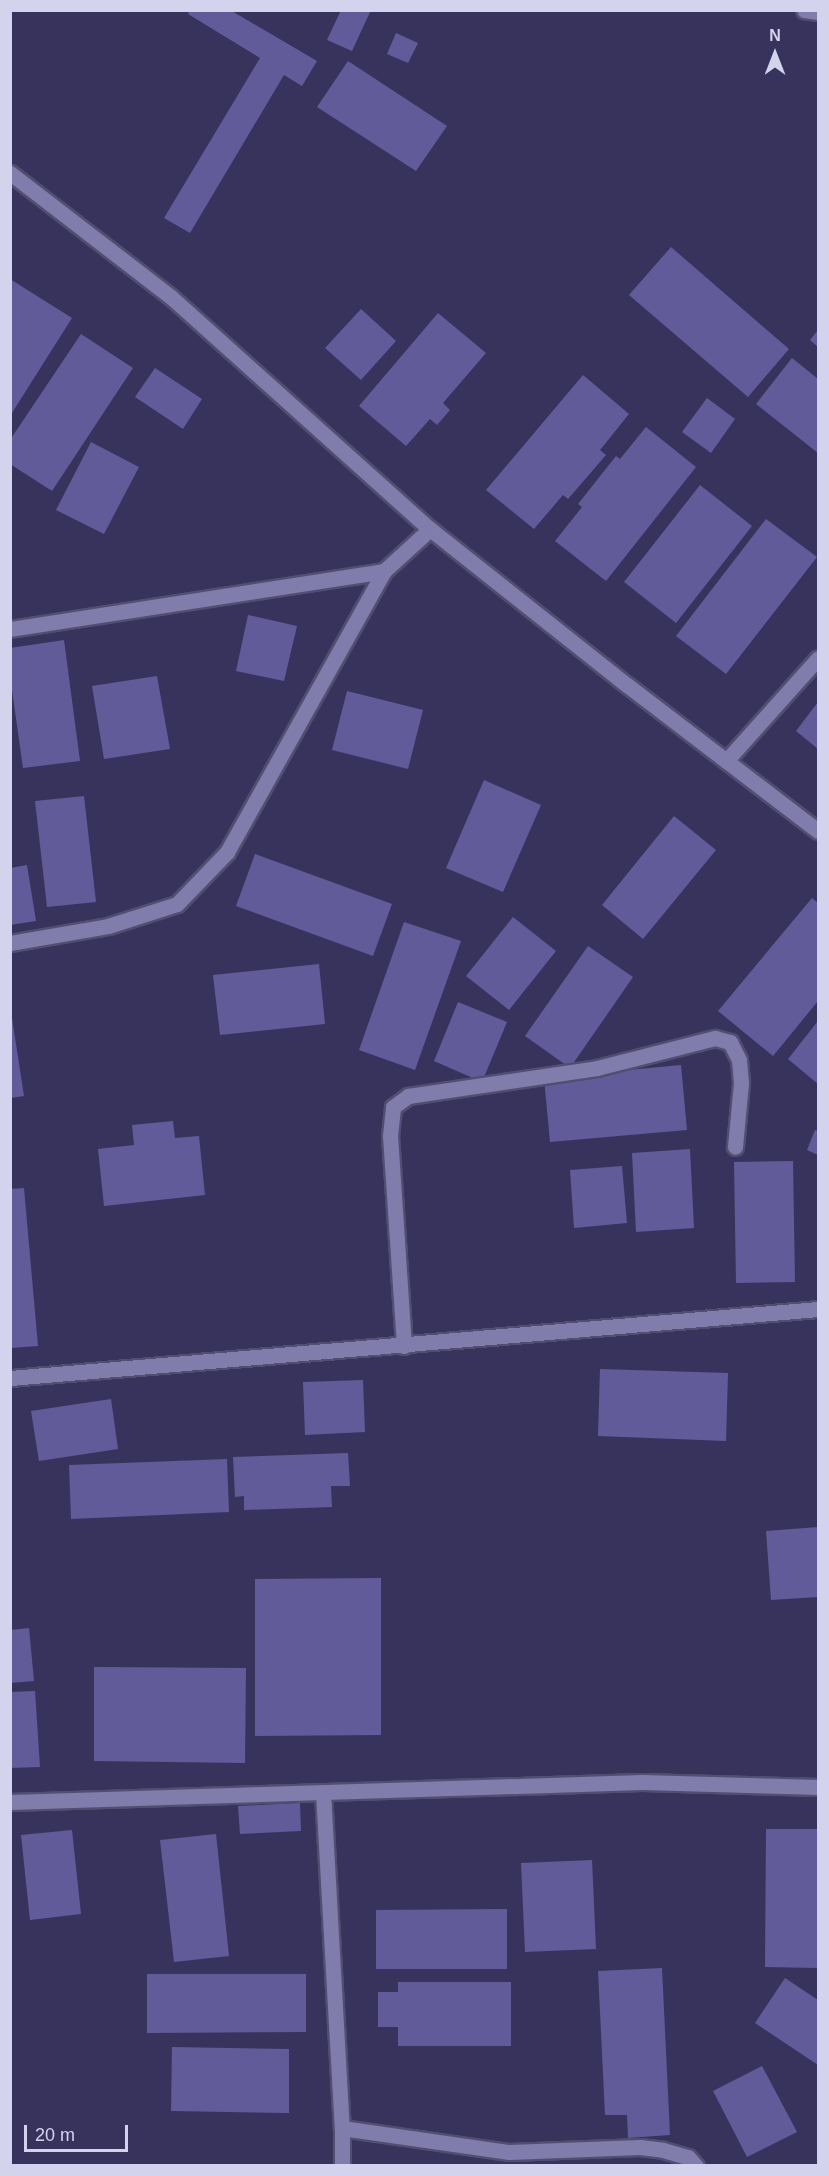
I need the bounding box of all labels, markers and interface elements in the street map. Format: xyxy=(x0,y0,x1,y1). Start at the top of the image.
north arrow xyxy=(745,24,805,84)
text: N xyxy=(769,27,781,44)
scale bar xyxy=(27,2113,130,2151)
text: 20 m xyxy=(35,2125,75,2145)

